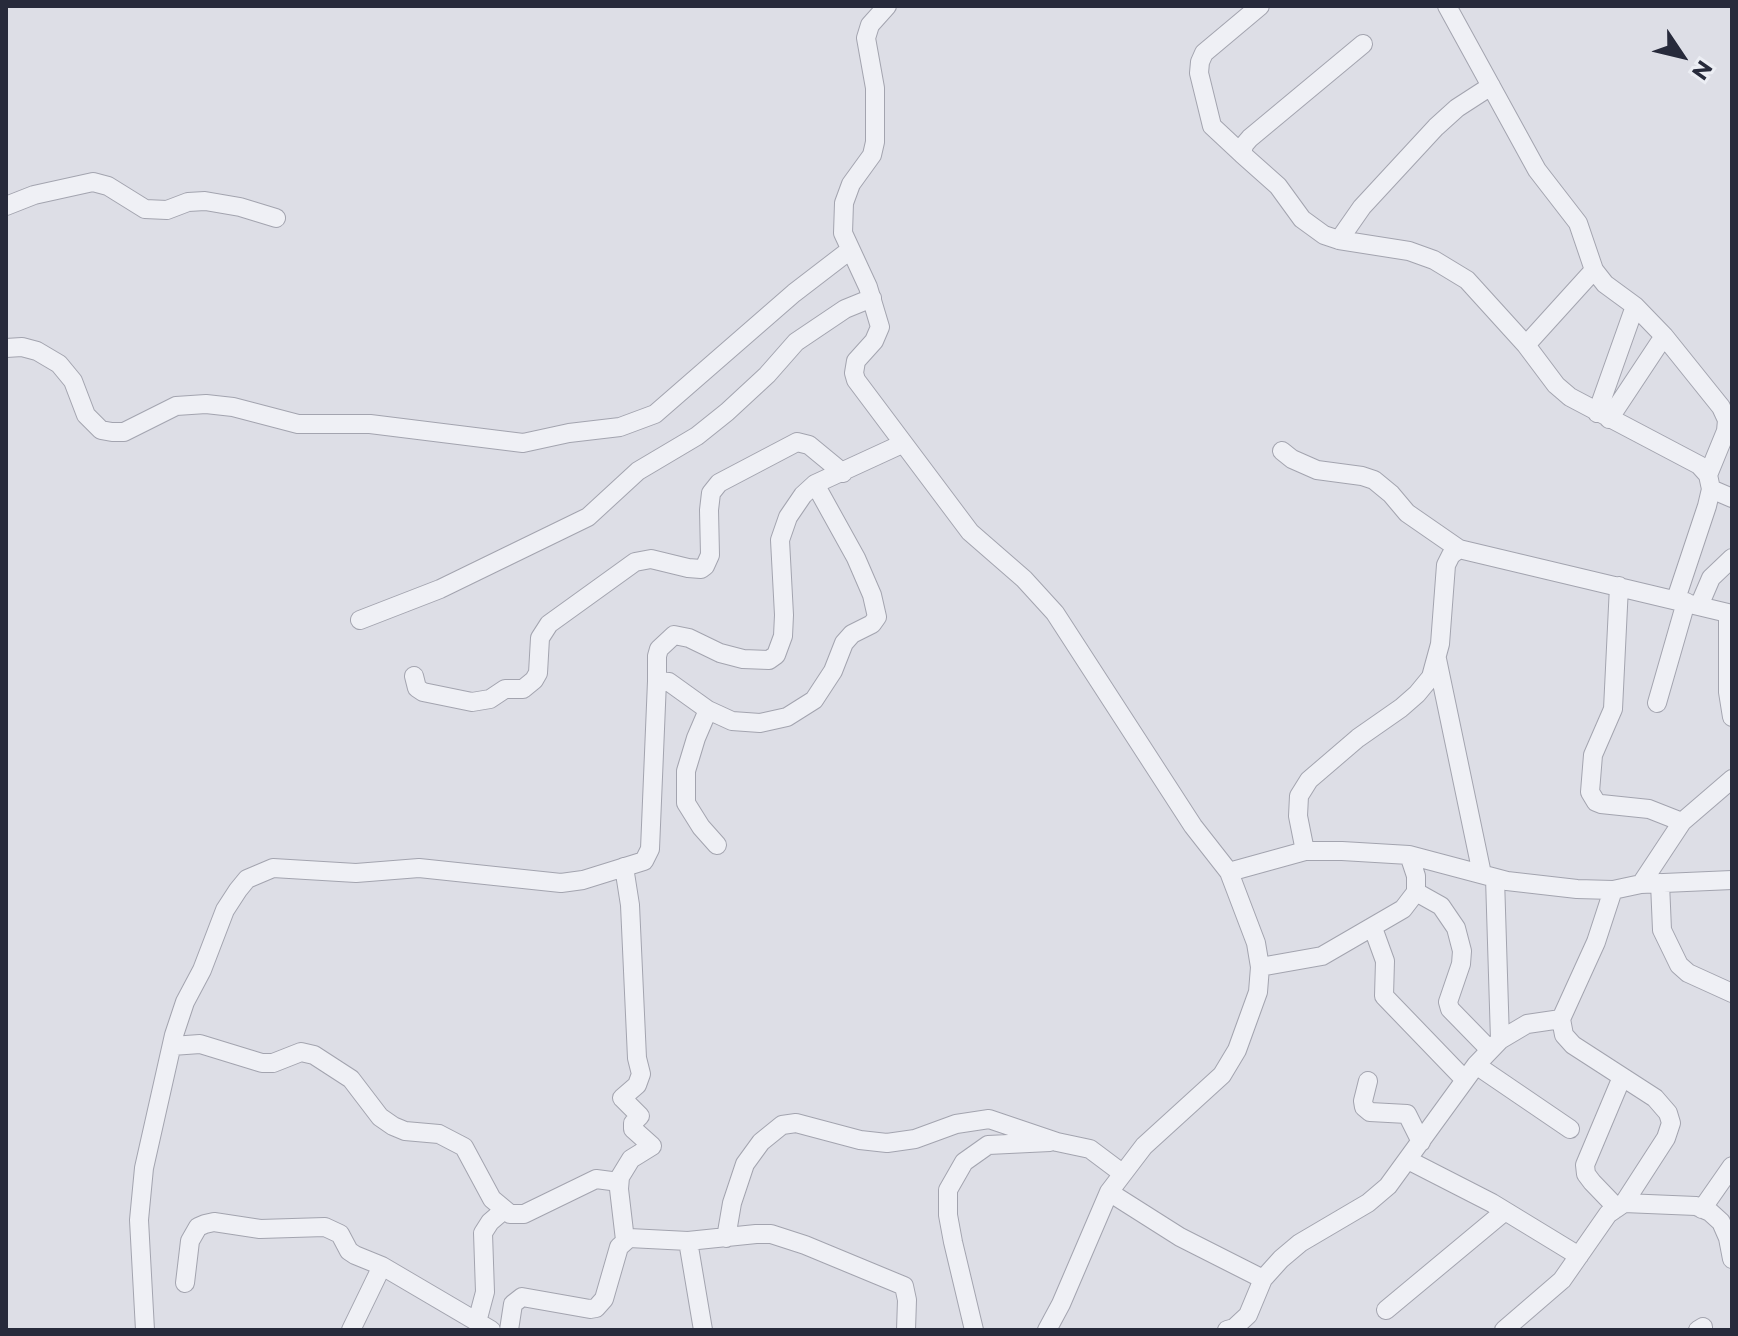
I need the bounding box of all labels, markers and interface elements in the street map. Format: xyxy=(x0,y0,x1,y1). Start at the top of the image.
north arrow xyxy=(1642,16,1722,96)
text: N xyxy=(1686,55,1718,85)

